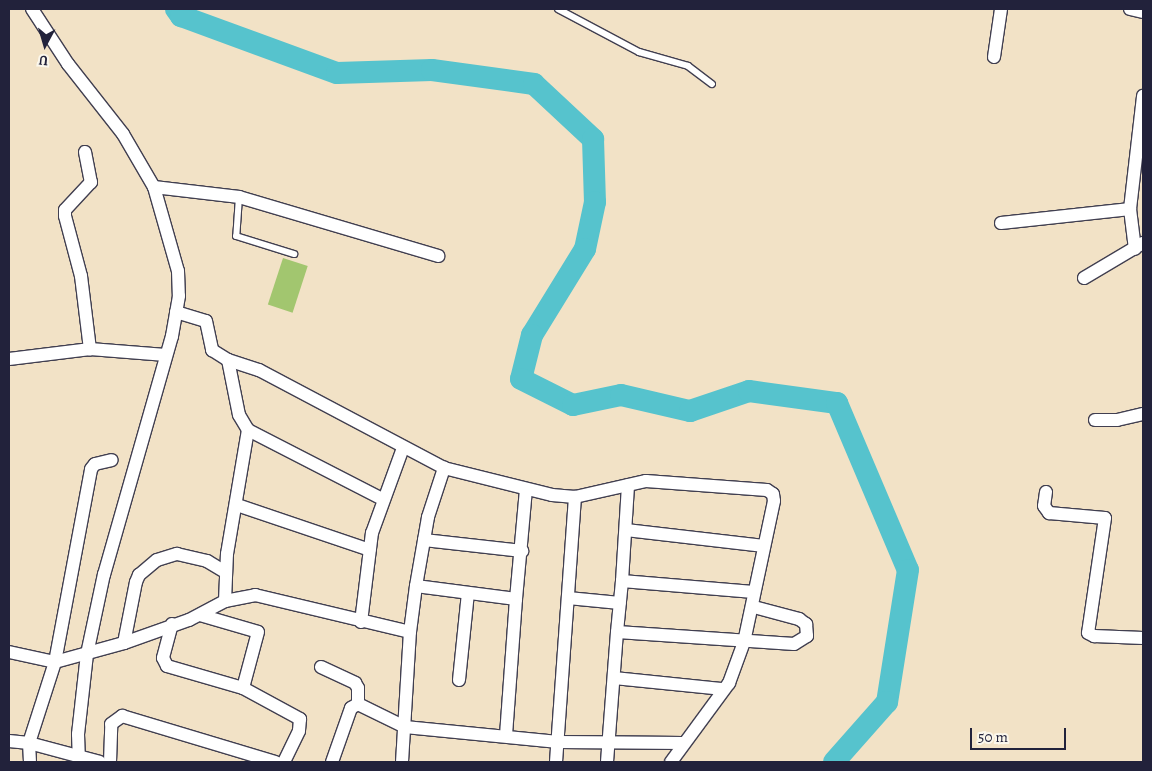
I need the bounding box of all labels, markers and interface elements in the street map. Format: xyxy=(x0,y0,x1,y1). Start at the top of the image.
north arrow xyxy=(20,20,70,70)
text: U xyxy=(38,50,49,70)
scale bar xyxy=(972,718,1068,750)
text: 50 m xyxy=(978,727,1008,747)

